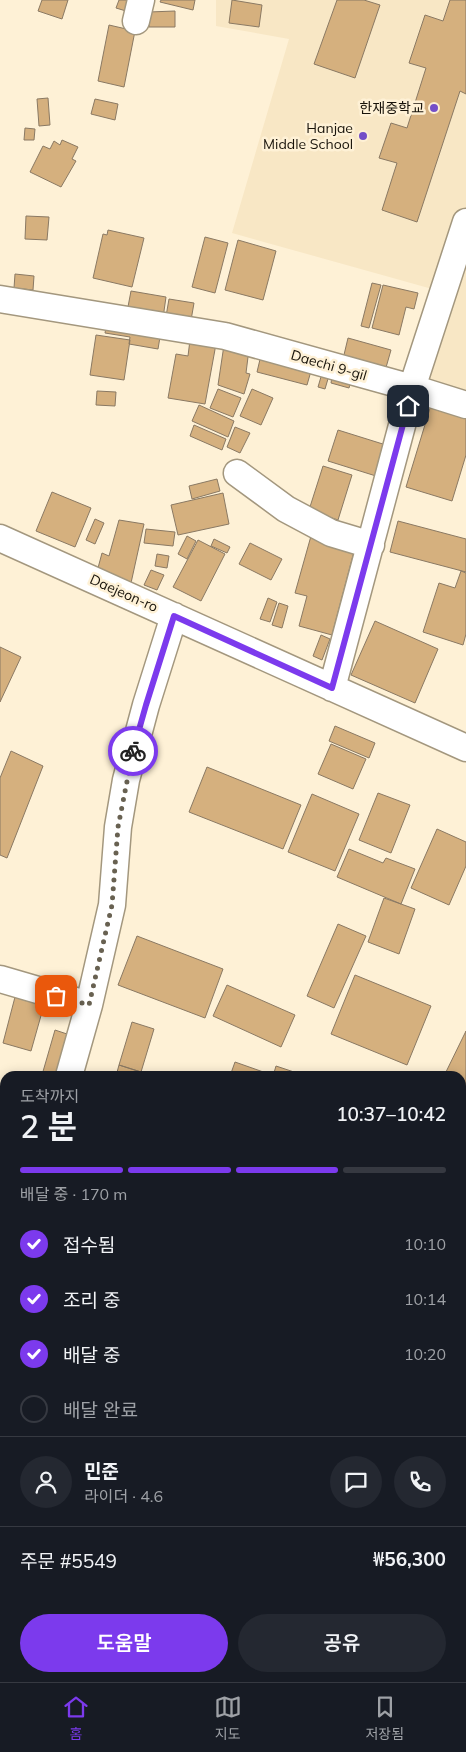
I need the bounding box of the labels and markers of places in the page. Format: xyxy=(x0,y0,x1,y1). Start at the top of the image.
place label: 한재중학교 xyxy=(360,99,424,117)
marker: 한재중학교 xyxy=(428,102,440,114)
place label: Hanjae Middle School xyxy=(263,119,353,153)
marker: Hanjae Middle School xyxy=(357,130,369,142)
pin xyxy=(387,385,429,427)
pin xyxy=(35,975,77,1017)

